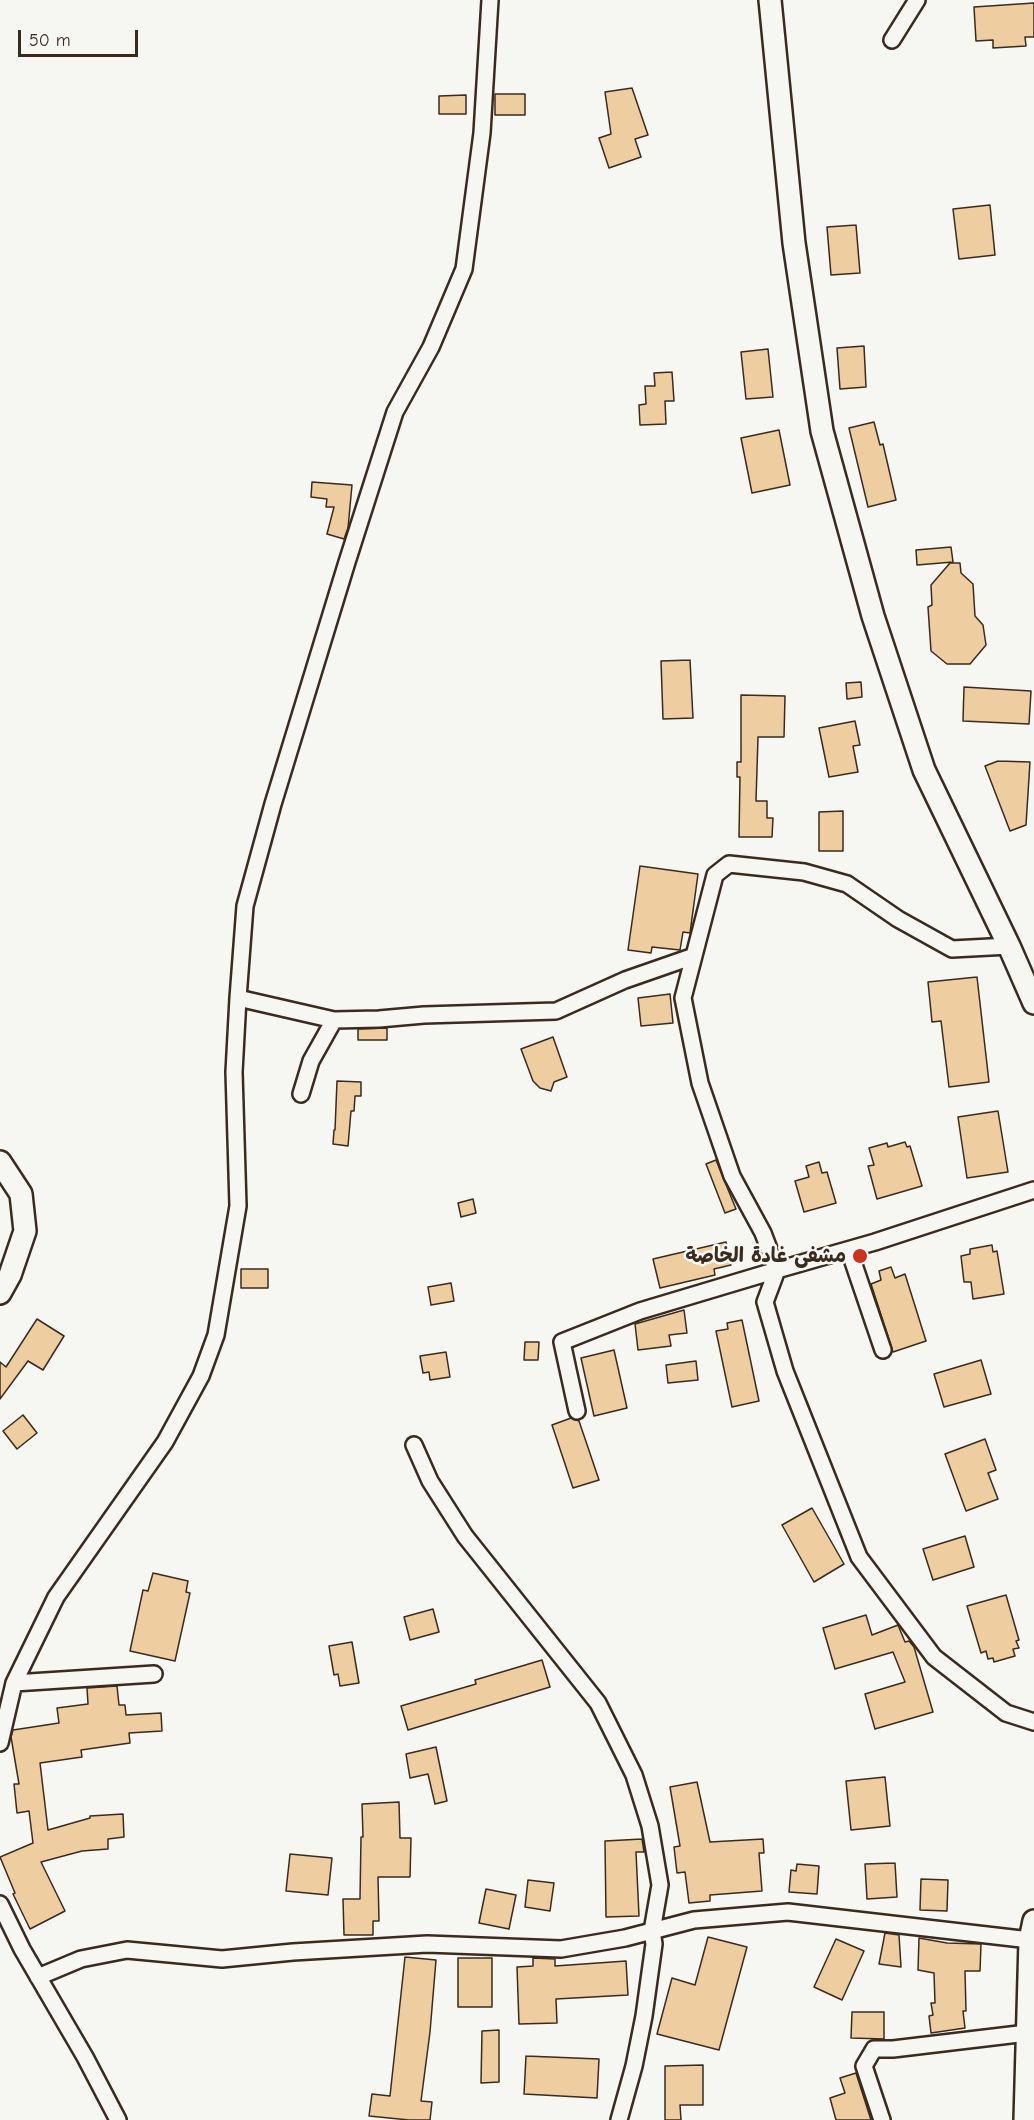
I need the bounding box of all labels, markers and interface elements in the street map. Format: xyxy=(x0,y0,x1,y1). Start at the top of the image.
scale bar xyxy=(21,18,141,56)
text: 50 m xyxy=(29,30,71,51)
place label: مشفى غادة الخاصة xyxy=(685,1244,846,1268)
marker: مشفى غادة الخاصة xyxy=(851,1247,869,1265)

